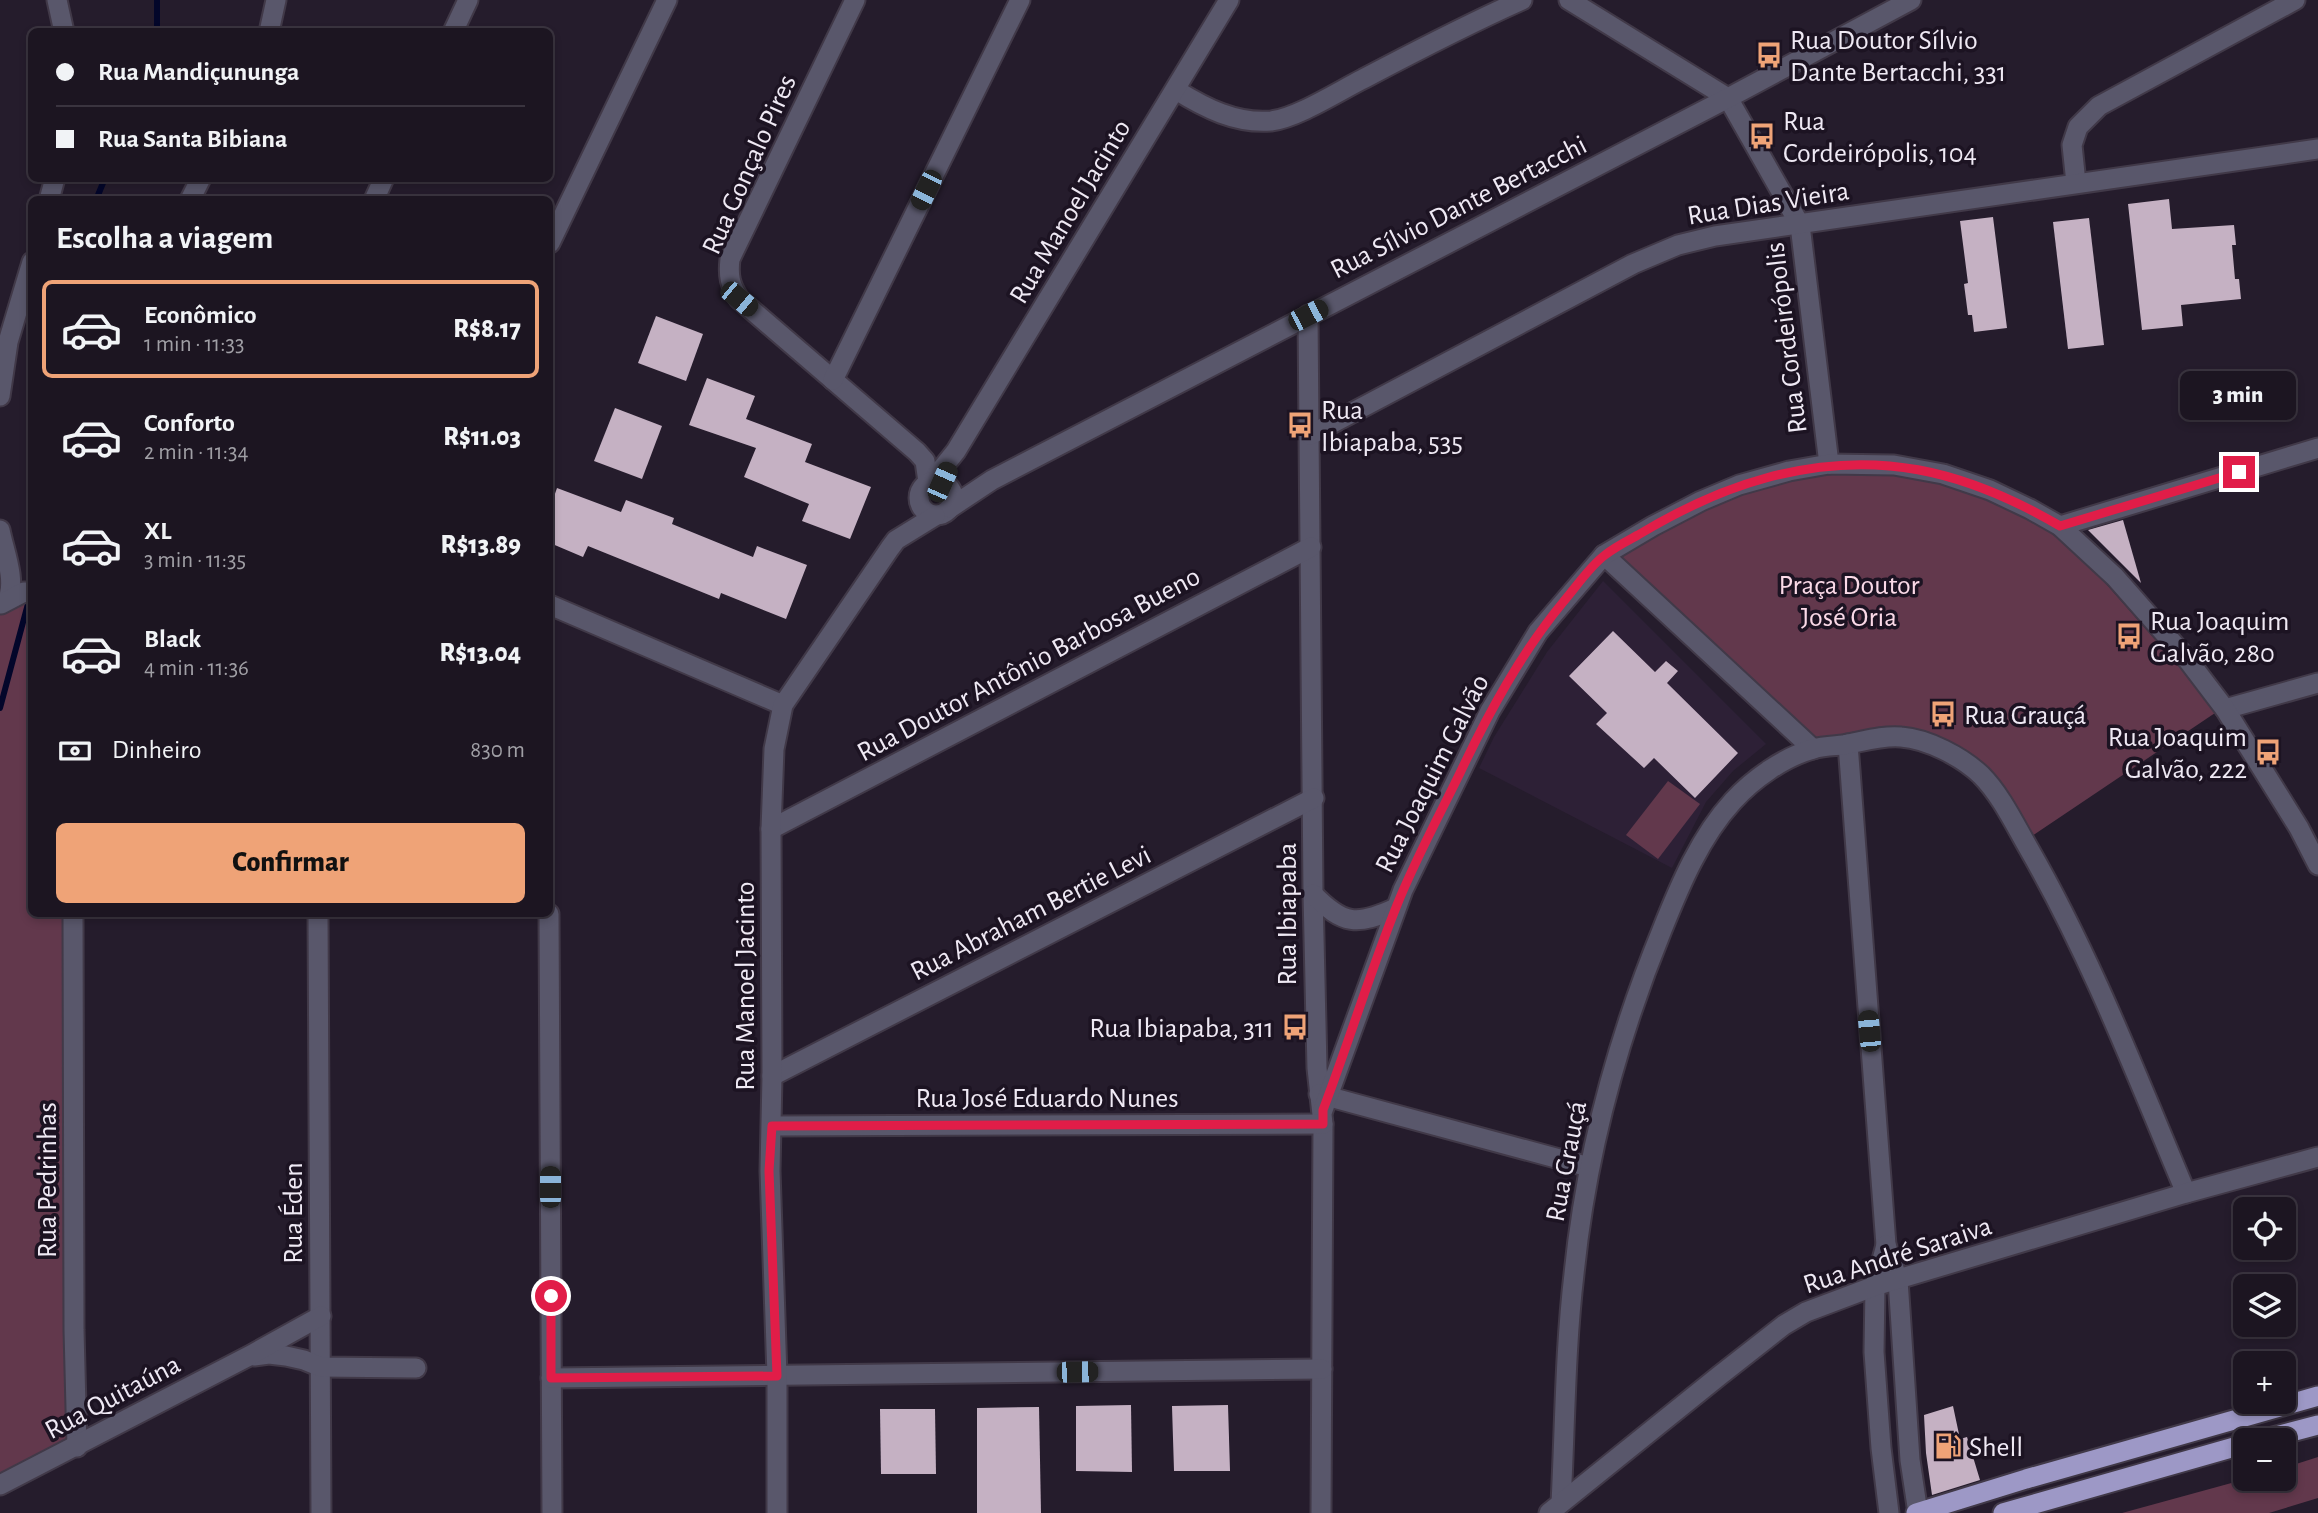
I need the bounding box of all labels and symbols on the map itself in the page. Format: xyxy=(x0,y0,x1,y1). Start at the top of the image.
place label: Rua Doutor Sílvio Dante Bertacchi, 331 xyxy=(1790,27,2006,87)
bus stop icon: Rua Doutor Sílvio Dante Bertacchi, 331 xyxy=(1754,40,1784,70)
street label: Rua Gonçalo Pires xyxy=(698,71,802,259)
place label: Rua Cordeirópolis, 104 xyxy=(1783,108,1977,168)
street label: Rua Manoel Jacinto xyxy=(1005,115,1137,309)
bus stop icon: Rua Cordeirópolis, 104 xyxy=(1747,121,1777,151)
street label: Rua Sílvio Dante Bertacchi xyxy=(1326,131,1592,285)
car xyxy=(908,167,945,213)
street label: Rua Dias Vieira xyxy=(1685,177,1851,231)
street label: Rua Cordeirópolis xyxy=(1761,241,1813,435)
car xyxy=(717,277,762,321)
car xyxy=(1285,296,1332,334)
callout: 3 min xyxy=(2181,370,2297,420)
place label: Rua Ibiapaba, 535 xyxy=(1321,397,1463,457)
bus stop icon: Rua Ibiapaba, 535 xyxy=(1285,410,1315,440)
route end xyxy=(2223,456,2255,488)
car xyxy=(924,459,961,505)
street label: Rua Doutor Antônio Barbosa Bueno xyxy=(853,562,1205,767)
park label: Praça Doutor José Oria xyxy=(1778,572,1920,632)
place label: Rua Joaquim Galvão, 280 xyxy=(2150,608,2289,668)
bus stop icon: Rua Joaquim Galvão, 280 xyxy=(2114,621,2144,651)
street label: Rua Joaquim Galvão xyxy=(1371,670,1495,878)
bus stop icon: Rua Grauçá xyxy=(1928,699,1958,729)
place label: Rua Grauçá xyxy=(1964,702,2087,730)
place label: Rua Joaquim Galvão, 222 xyxy=(2108,724,2247,784)
bus stop icon: Rua Joaquim Galvão, 222 xyxy=(2253,737,2283,767)
street label: Rua Abraham Bertie Levi xyxy=(906,841,1156,987)
street label: Rua Ibiapaba xyxy=(1274,842,1302,985)
street label: Rua Manoel Jacinto xyxy=(732,881,760,1091)
car xyxy=(1857,1009,1882,1053)
bus stop icon: Rua Ibiapaba, 311 xyxy=(1280,1012,1310,1042)
place label: Rua Ibiapaba, 311 xyxy=(1089,1015,1274,1043)
street label: Rua José Eduardo Nunes xyxy=(915,1085,1179,1113)
street label: Rua Grauçá xyxy=(1542,1099,1592,1224)
street label: Rua Pedrinhas xyxy=(34,1102,62,1258)
street label: Rua Éden xyxy=(277,1162,308,1264)
car xyxy=(540,1166,561,1208)
street label: Rua André Saraiva xyxy=(1800,1212,1995,1300)
route start xyxy=(535,1280,567,1312)
street label: Rua Quitaúna xyxy=(41,1350,185,1445)
car xyxy=(1056,1361,1099,1383)
fuel station icon: Shell xyxy=(1933,1431,1963,1461)
place label: Shell xyxy=(1969,1434,2023,1462)

